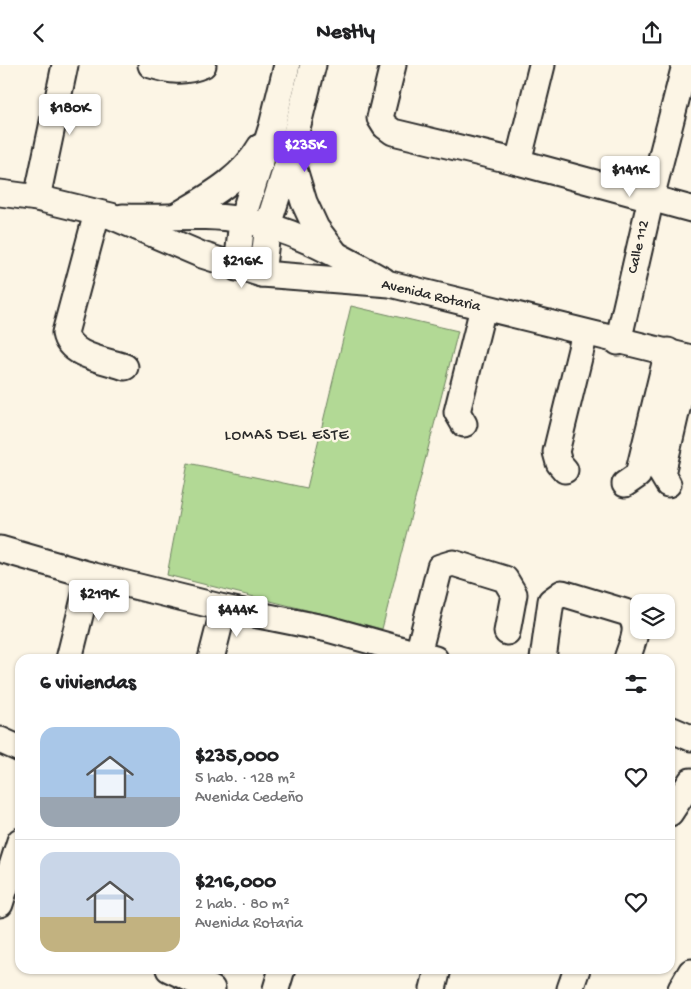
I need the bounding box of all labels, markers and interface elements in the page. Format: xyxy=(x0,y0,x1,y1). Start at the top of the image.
icon: back xyxy=(25,19,53,47)
icon: share xyxy=(638,19,666,47)
text: Nestly xyxy=(316,20,375,46)
pin: $180K xyxy=(35,93,105,136)
text: $180K xyxy=(50,100,90,119)
pin: $235K xyxy=(270,131,340,173)
text: $235K xyxy=(285,137,325,156)
pin: $141K xyxy=(595,155,665,198)
text: $141K xyxy=(612,162,648,181)
street label: Calle 112 xyxy=(624,219,654,275)
pin: $216K xyxy=(207,247,277,289)
text: $216K xyxy=(223,253,261,272)
street label: Avenida Rotaria xyxy=(380,276,483,316)
district label: LOMAS DEL ESTE xyxy=(225,427,349,446)
pin: $219K xyxy=(64,579,134,622)
text: $219K xyxy=(80,586,118,605)
map controls xyxy=(630,594,675,639)
button: layers xyxy=(630,594,675,639)
pin: $444K xyxy=(202,595,272,638)
text: $444K xyxy=(218,602,256,621)
icon: filters xyxy=(622,670,650,698)
text: 6 viviendas xyxy=(40,672,136,697)
text: $235,000 xyxy=(195,745,279,770)
icon: home xyxy=(80,747,140,807)
icon: heart xyxy=(622,763,650,791)
text: 5 hab. · 128 m² xyxy=(195,770,295,789)
text: Avenida Cedeño xyxy=(195,789,303,808)
text: $216,000 xyxy=(195,871,276,896)
icon: home xyxy=(80,872,140,932)
icon: heart xyxy=(622,888,650,916)
text: 2 hab. · 80 m² xyxy=(195,896,290,915)
text: Avenida Rotaria xyxy=(195,915,303,934)

